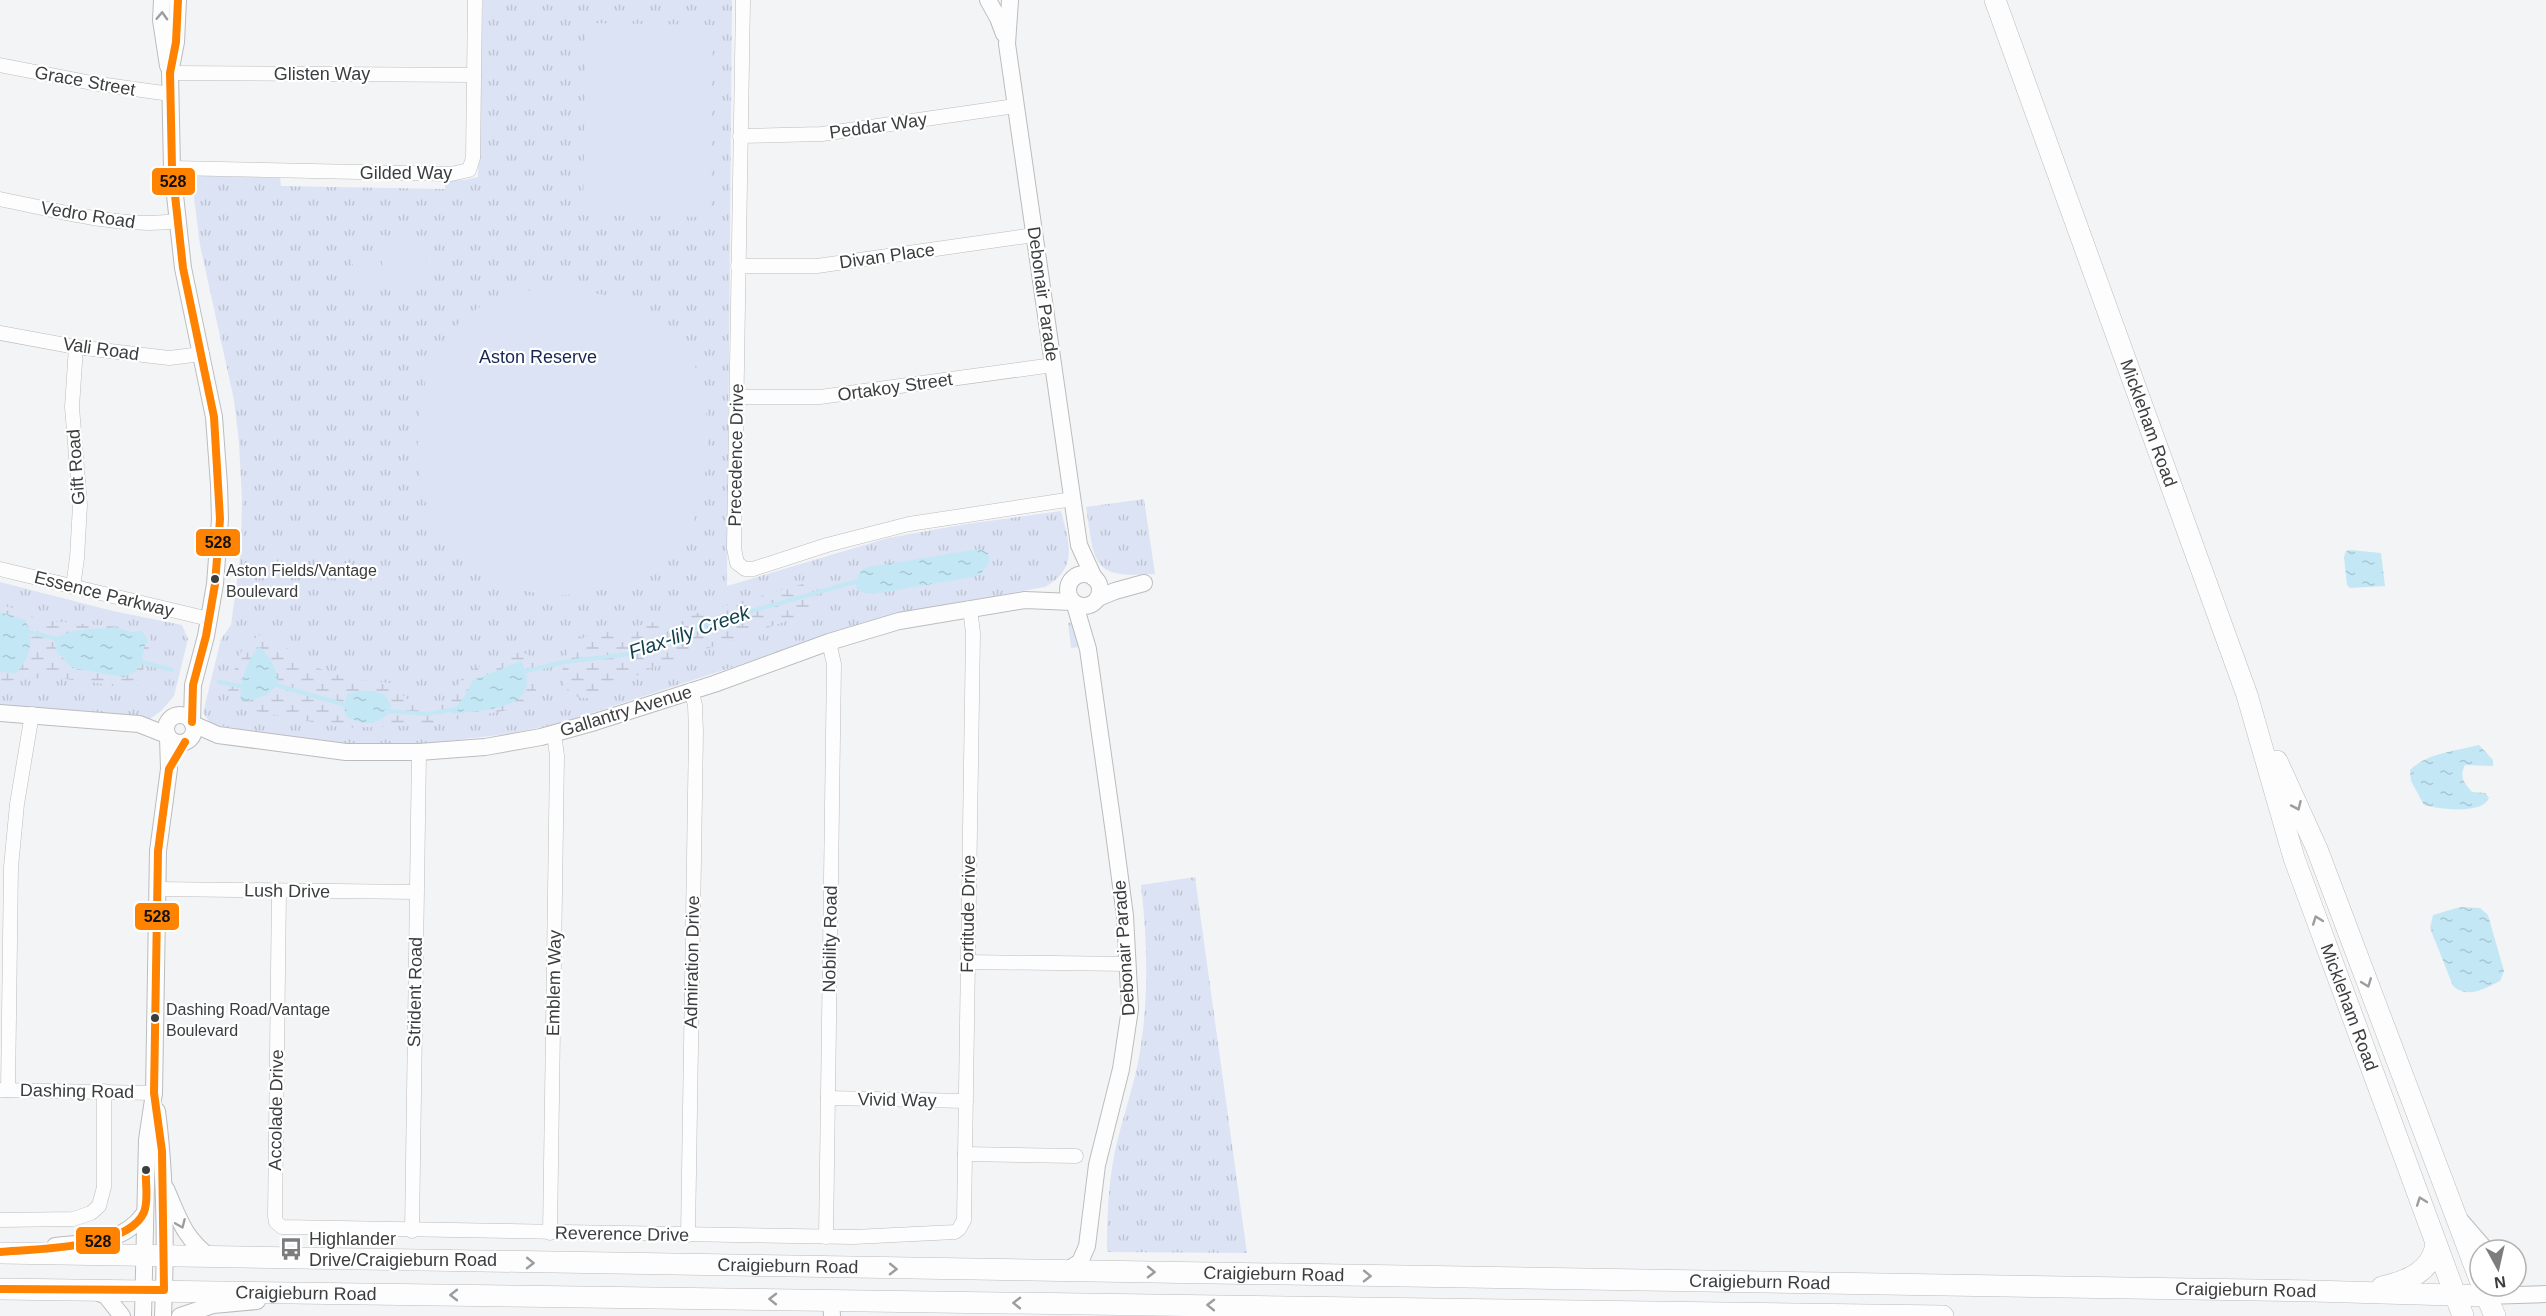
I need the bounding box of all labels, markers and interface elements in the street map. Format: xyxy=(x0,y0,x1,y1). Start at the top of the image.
one-way arrow xyxy=(155,11,168,20)
street label: Grace Street xyxy=(33,62,137,100)
street label: Glisten Way xyxy=(274,64,370,84)
street label: Peddar Way xyxy=(828,109,928,143)
street label: Gilded Way xyxy=(360,163,452,183)
line badge: 528 xyxy=(151,167,196,196)
text: 528 xyxy=(160,173,186,190)
street label: Vedro Road xyxy=(39,198,137,232)
street label: Debonair Parade xyxy=(1024,225,1062,363)
street label: Divan Place xyxy=(838,239,936,273)
street label: Vali Road xyxy=(62,334,140,364)
park label: Aston Reserve xyxy=(479,347,597,367)
street label: Mickleham Road xyxy=(2116,357,2181,489)
street label: Ortakoy Street xyxy=(836,369,954,405)
street label: Precedence Drive xyxy=(725,383,747,527)
street label: Gift Road xyxy=(63,428,89,506)
line badge: 528 xyxy=(195,528,241,557)
text: 528 xyxy=(205,534,231,551)
place label: Aston Fields/Vantage Boulevard xyxy=(226,562,377,600)
street label: Essence Parkway xyxy=(32,567,176,621)
marker: Aston Fields/Vantage Boulevard xyxy=(209,573,221,585)
water label: Flax-lily Creek xyxy=(626,601,753,663)
street label: Gallantry Avenue xyxy=(558,681,694,741)
one-way arrow xyxy=(2290,800,2302,811)
street label: Fortitude Drive xyxy=(957,855,979,973)
street label: Debonair Parade xyxy=(1109,879,1139,1017)
street label: Lush Drive xyxy=(244,880,330,902)
street label: Nobility Road xyxy=(819,885,841,993)
street label: Admiration Drive xyxy=(681,895,703,1029)
line badge: 528 xyxy=(134,902,180,931)
text: 528 xyxy=(144,908,170,925)
one-way arrow xyxy=(2311,915,2324,925)
street label: Emblem Way xyxy=(543,930,565,1036)
street label: Strident Road xyxy=(404,937,426,1047)
street label: Mickleham Road xyxy=(2316,941,2382,1074)
one-way arrow xyxy=(2360,976,2372,987)
place label: Dashing Road/Vantage Boulevard xyxy=(166,1001,330,1039)
marker: Dashing Road/Vantage Boulevard xyxy=(149,1012,161,1024)
street label: Accolade Drive xyxy=(265,1049,287,1171)
street label: Dashing Road xyxy=(20,1080,134,1102)
street label: Vivid Way xyxy=(857,1089,937,1111)
unlabelled marker xyxy=(140,1164,152,1176)
one-way arrow xyxy=(2415,1196,2428,1207)
one-way arrow xyxy=(174,1217,186,1228)
street label: Reverence Drive xyxy=(555,1223,689,1245)
line badge: 528 xyxy=(75,1226,121,1255)
place label: Highlander Drive/Craigieburn Road xyxy=(309,1229,497,1270)
text: 528 xyxy=(85,1233,111,1250)
bus stop icon: Highlander Drive/Craigieburn Road xyxy=(278,1236,304,1262)
north arrow xyxy=(2468,1238,2528,1298)
street label: Craigieburn Road xyxy=(717,1255,859,1277)
one-way arrow xyxy=(525,1257,534,1269)
one-way arrow xyxy=(888,1262,897,1275)
street label: Craigieburn Road xyxy=(1203,1263,1345,1285)
one-way arrow xyxy=(1146,1266,1155,1278)
one-way arrow xyxy=(1362,1269,1371,1282)
street label: Craigieburn Road xyxy=(1689,1271,1830,1293)
text: N xyxy=(2493,1273,2507,1292)
street label: Craigieburn Road xyxy=(2175,1279,2316,1301)
street label: Craigieburn Road xyxy=(235,1282,377,1304)
one-way arrow xyxy=(449,1289,458,1301)
one-way arrow xyxy=(768,1293,777,1305)
one-way arrow xyxy=(1012,1297,1021,1309)
one-way arrow xyxy=(1207,1299,1216,1311)

